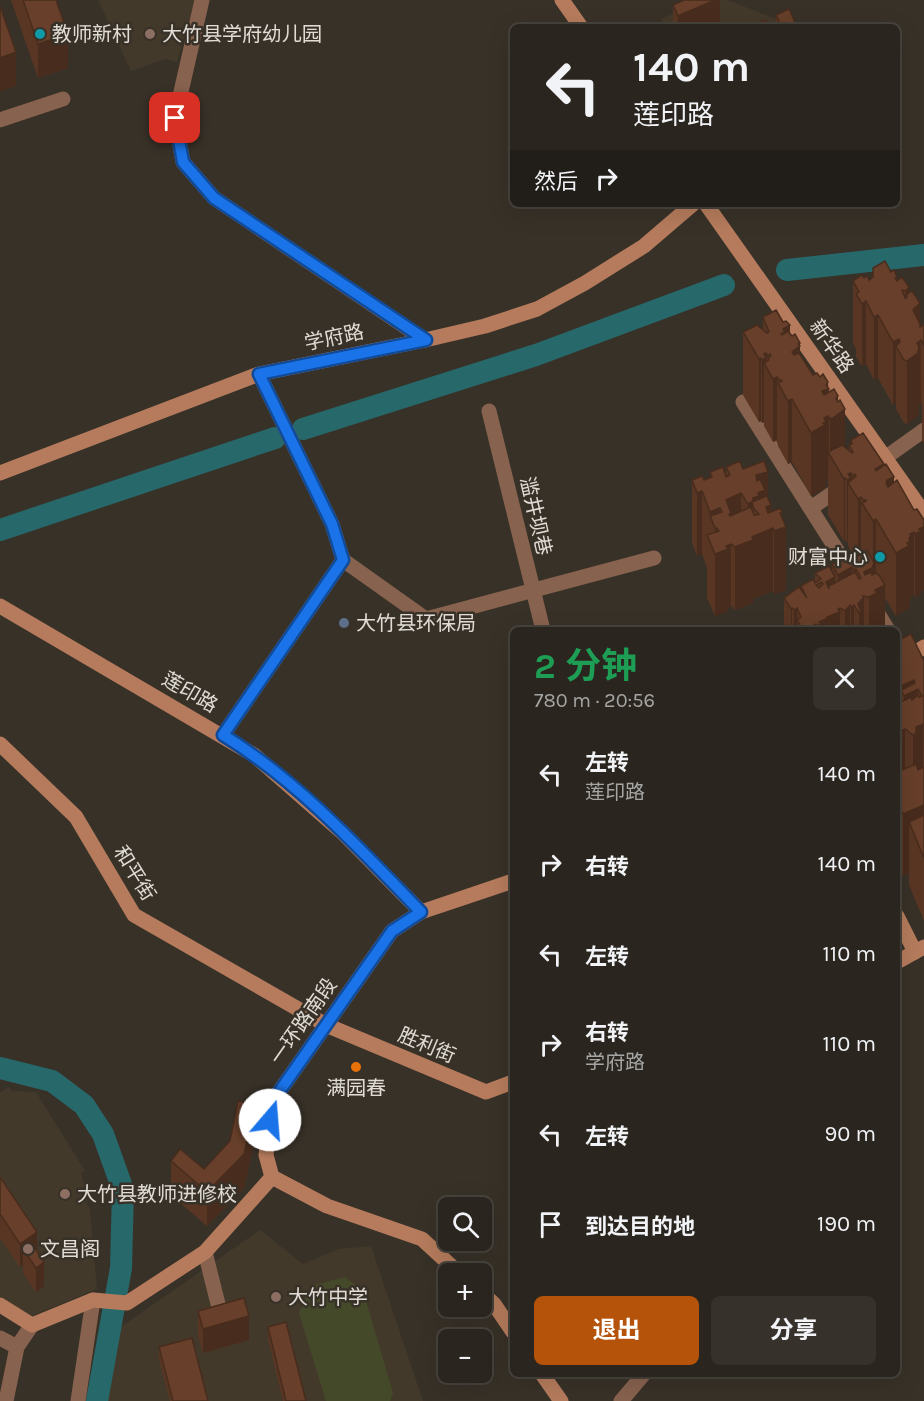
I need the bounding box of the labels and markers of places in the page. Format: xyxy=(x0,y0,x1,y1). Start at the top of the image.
place label: 教师新村 xyxy=(52,23,132,46)
place label: 大竹县学府幼儿园 xyxy=(162,23,322,46)
marker: 教师新村 xyxy=(33,27,47,41)
marker: 大竹县学府幼儿园 xyxy=(143,27,157,41)
pin xyxy=(149,92,200,143)
place label: 财富中心 xyxy=(788,546,868,569)
marker: 财富中心 xyxy=(873,550,887,564)
place label: 大竹县环保局 xyxy=(356,612,476,635)
marker: 大竹县环保局 xyxy=(337,616,351,630)
marker: 满园春 xyxy=(349,1060,363,1074)
place label: 满园春 xyxy=(326,1077,386,1100)
place label: 大竹县教师进修校 xyxy=(77,1183,237,1206)
marker: 大竹县教师进修校 xyxy=(58,1187,72,1201)
place label: 文昌阁 xyxy=(40,1238,100,1261)
marker: 文昌阁 xyxy=(21,1242,35,1256)
place label: 大竹中学 xyxy=(288,1286,368,1309)
marker: 大竹中学 xyxy=(269,1290,283,1304)

